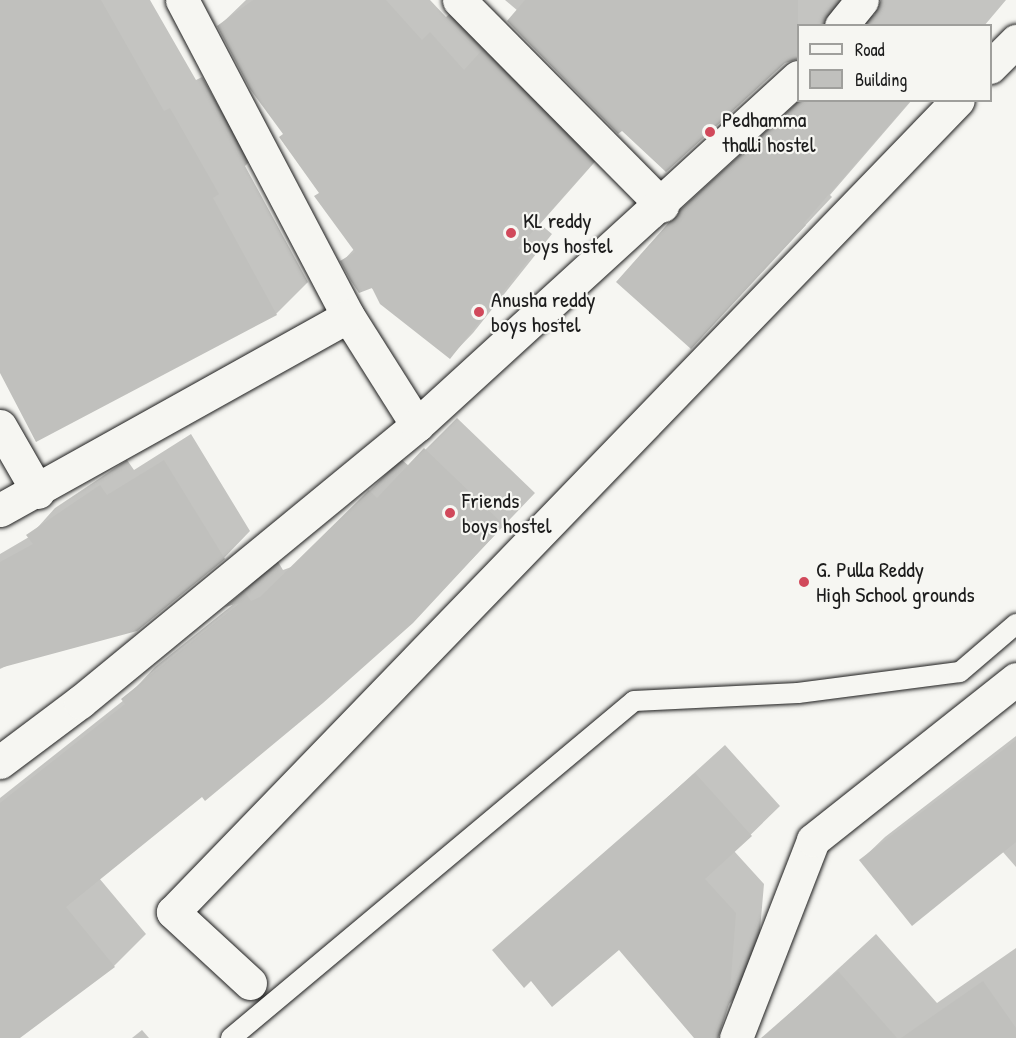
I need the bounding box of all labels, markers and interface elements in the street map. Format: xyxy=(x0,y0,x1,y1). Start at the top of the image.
legend xyxy=(797,24,992,102)
text: Road xyxy=(855,37,885,62)
text: Building xyxy=(855,67,907,92)
place label: Pedhamma thalli hostel xyxy=(722,106,816,158)
marker: Pedhamma thalli hostel xyxy=(703,125,717,139)
place label: KL reddy boys hostel xyxy=(523,207,613,258)
marker: KL reddy boys hostel xyxy=(504,226,518,240)
place label: Anusha reddy boys hostel xyxy=(491,286,596,338)
marker: Anusha reddy boys hostel xyxy=(472,305,486,319)
place label: Friends boys hostel xyxy=(462,487,552,538)
marker: Friends boys hostel xyxy=(443,506,457,520)
place label: G. Pulla Reddy High School grounds xyxy=(816,556,975,608)
marker: G. Pulla Reddy High School grounds xyxy=(797,575,811,589)

